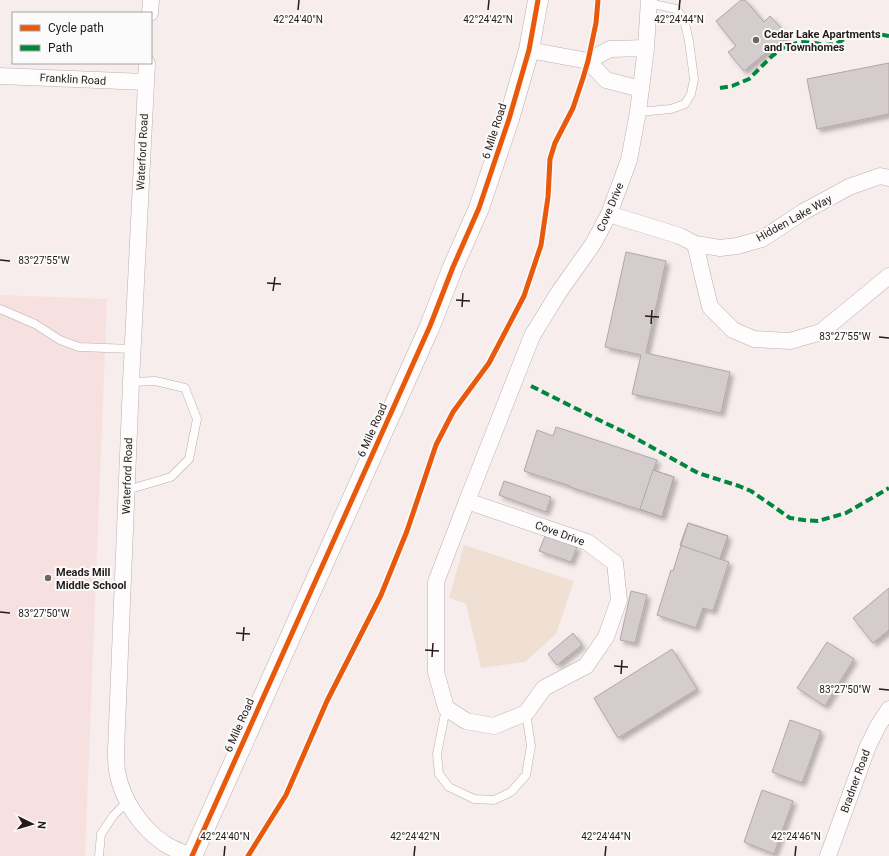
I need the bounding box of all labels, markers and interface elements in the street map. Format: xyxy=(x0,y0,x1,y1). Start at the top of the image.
legend xyxy=(12,12,152,64)
text: 42°24'40"N xyxy=(273,14,323,25)
text: 42°24'42"N xyxy=(463,14,513,25)
text: 42°24'44"N xyxy=(654,14,704,25)
text: Cycle path xyxy=(48,21,104,35)
place label: Cedar Lake Apartments and Townhomes xyxy=(764,28,881,54)
marker: Cedar Lake Apartments and Townhomes xyxy=(751,35,761,45)
text: Path xyxy=(48,41,73,55)
street label: Franklin Road xyxy=(39,71,107,88)
street label: 6 Mile Road xyxy=(479,102,510,161)
street label: Waterford Road xyxy=(134,113,151,191)
street label: Cove Drive xyxy=(594,181,627,234)
street label: Hidden Lake Way xyxy=(754,192,835,245)
text: 83°27'55"W xyxy=(18,255,70,266)
text: 83°27'55"W xyxy=(819,331,871,342)
street label: 6 Mile Road xyxy=(355,401,390,459)
street label: Waterford Road xyxy=(120,437,135,515)
street label: Cove Drive xyxy=(533,518,587,549)
place label: Meads Mill Middle School xyxy=(56,566,127,592)
marker: Meads Mill Middle School xyxy=(43,573,53,583)
text: 83°27'50"W xyxy=(18,608,70,619)
text: 83°27'50"W xyxy=(819,684,871,695)
street label: 6 Mile Road xyxy=(222,696,257,754)
street label: Bradner Road xyxy=(838,748,873,814)
north arrow xyxy=(12,804,52,844)
text: N xyxy=(35,820,48,829)
text: 42°24'40"N xyxy=(200,831,250,842)
text: 42°24'42"N xyxy=(390,831,440,842)
text: 42°24'44"N xyxy=(581,831,631,842)
text: 42°24'46"N xyxy=(771,831,821,842)

